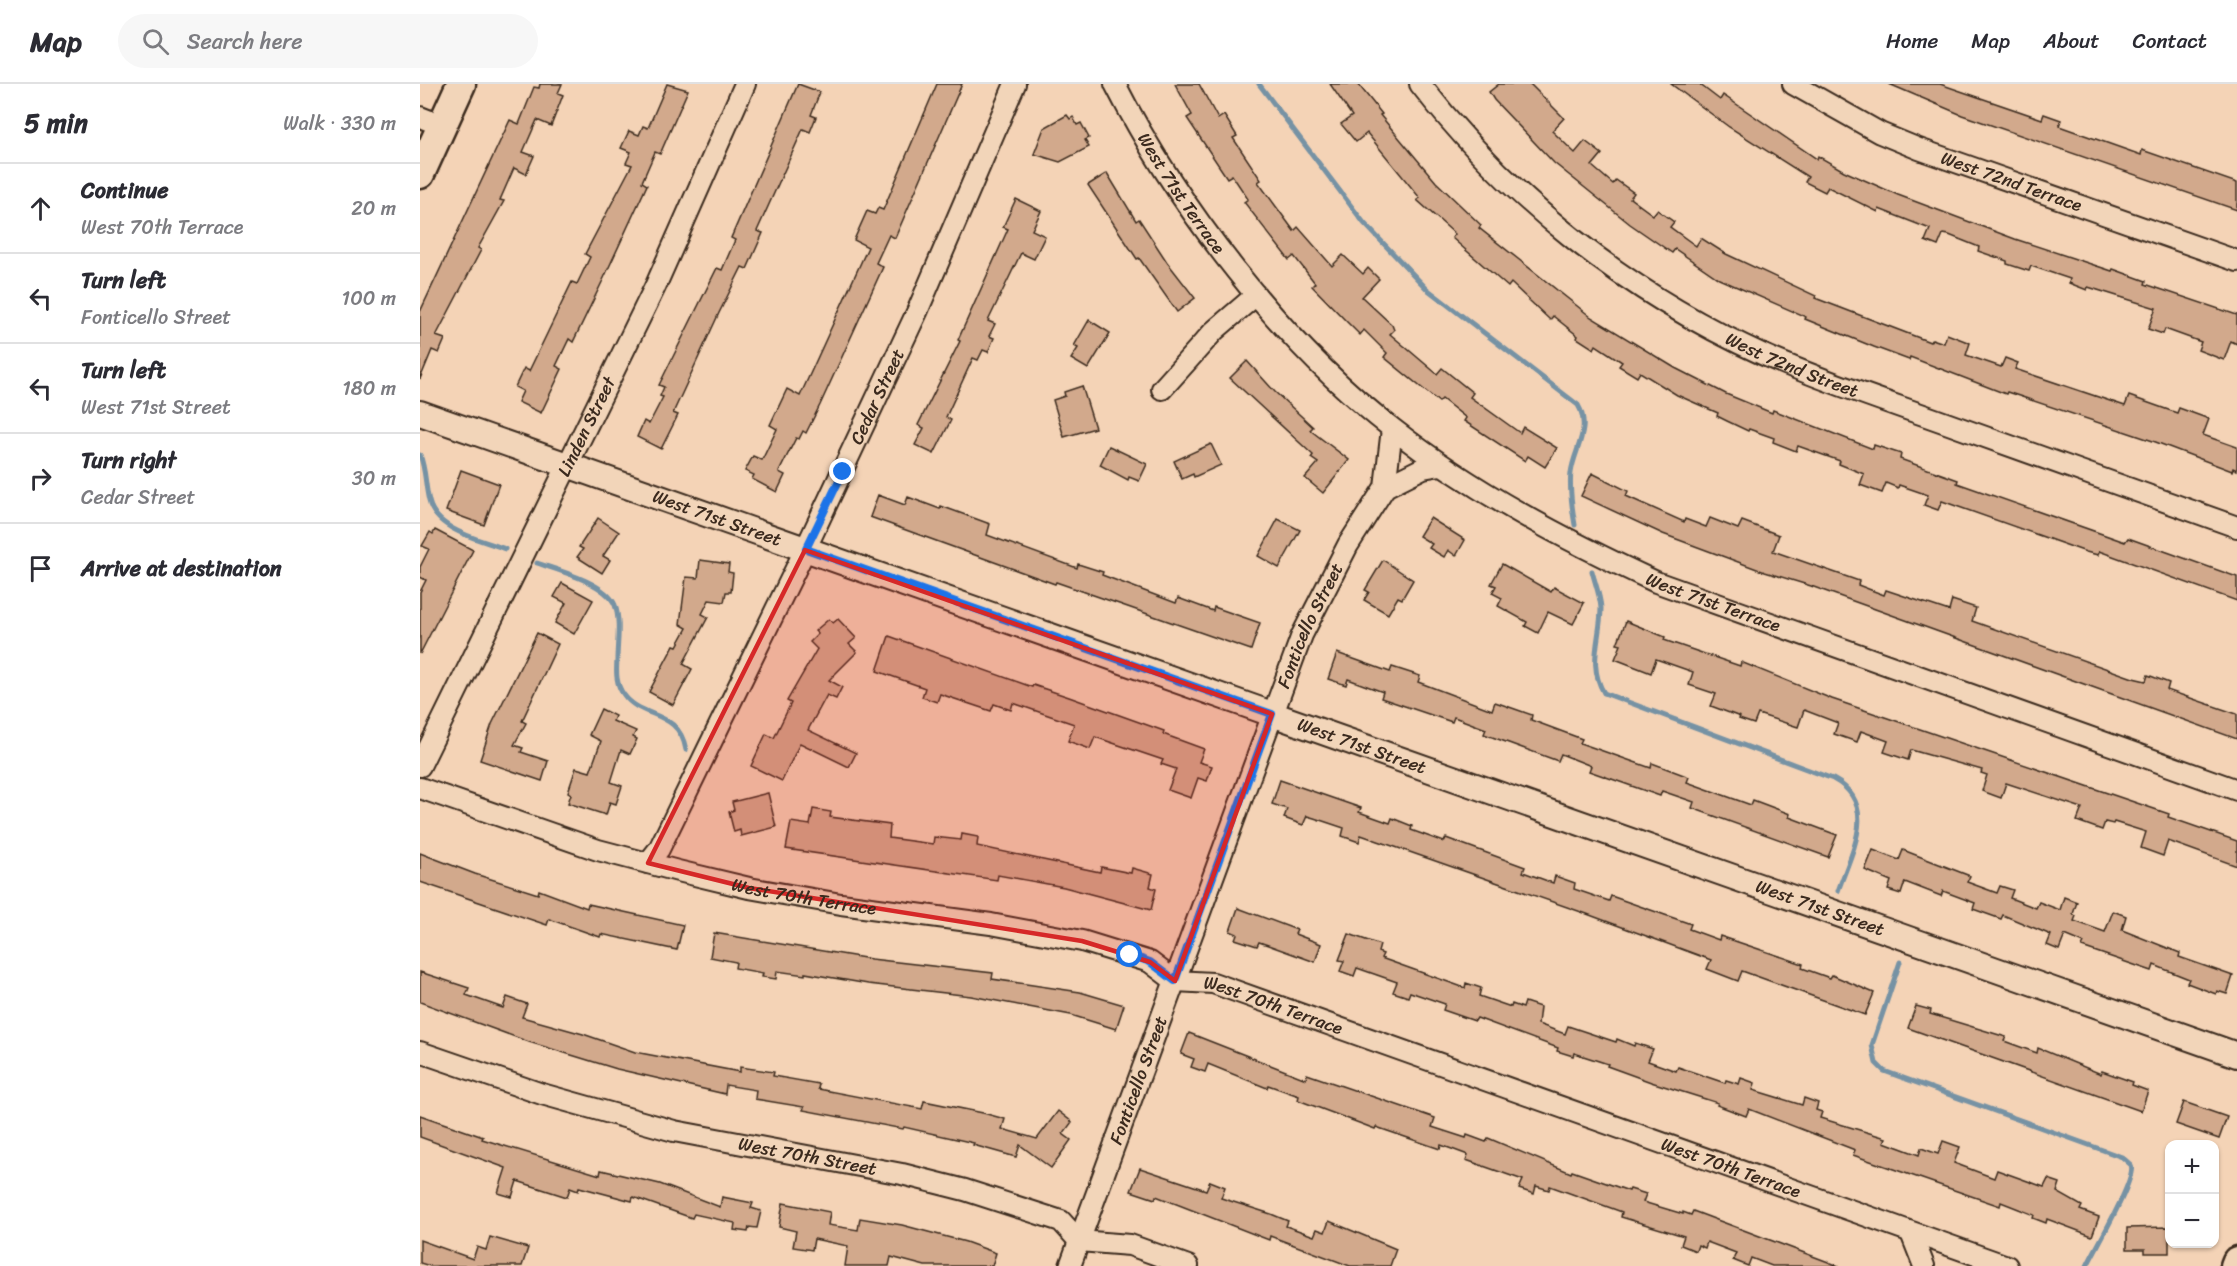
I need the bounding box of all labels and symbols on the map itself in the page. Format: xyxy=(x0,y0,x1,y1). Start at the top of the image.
street label: West 71st Terrace xyxy=(1129,126,1234,261)
street label: West 72nd Terrace xyxy=(1936,142,2087,221)
street label: West 72nd Street xyxy=(1720,323,1863,407)
street label: Cedar Street xyxy=(841,343,914,450)
street label: Linden Street xyxy=(548,370,625,482)
route end xyxy=(829,458,855,484)
street label: West 71st Street xyxy=(648,480,786,556)
street label: Fonticello Street xyxy=(1268,557,1352,693)
street label: West 71st Terrace xyxy=(1640,563,1785,641)
street label: West 71st Street xyxy=(1293,708,1431,783)
street label: West 70th Terrace xyxy=(728,868,879,925)
street label: West 71st Street xyxy=(1751,870,1889,945)
route start xyxy=(1116,941,1142,967)
street label: West 70th Terrace xyxy=(1203,967,1348,1044)
street label: Fonticello Street xyxy=(1100,1011,1177,1149)
street label: West 70th Street xyxy=(736,1127,879,1185)
street label: West 70th Terrace xyxy=(1657,1128,1806,1207)

